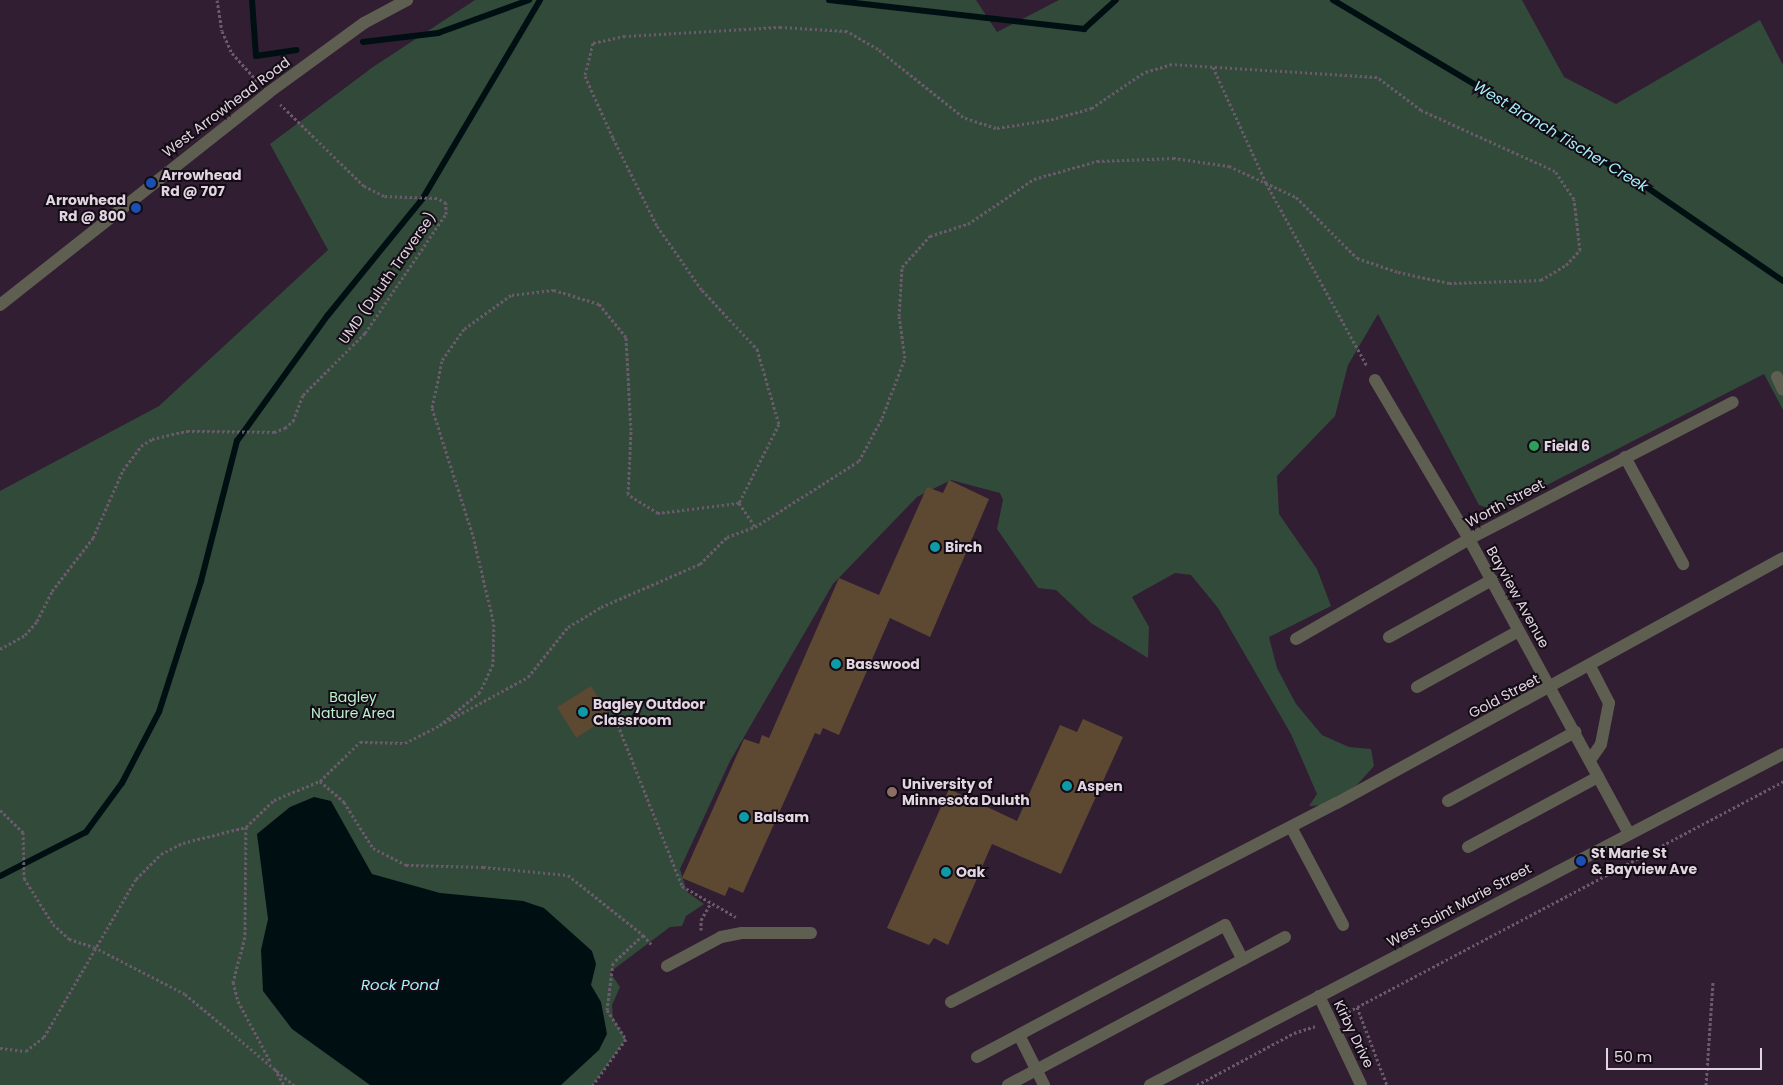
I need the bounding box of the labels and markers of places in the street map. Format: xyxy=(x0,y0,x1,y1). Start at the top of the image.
place label: Arrowhead Rd @ 707 xyxy=(161,167,241,200)
marker: Arrowhead Rd @ 707 xyxy=(145,177,157,189)
place label: Arrowhead Rd @ 800 xyxy=(46,192,126,224)
marker: Arrowhead Rd @ 800 xyxy=(130,202,142,214)
place label: Field 6 xyxy=(1544,438,1590,454)
marker: Field 6 xyxy=(1528,440,1540,452)
place label: Birch xyxy=(945,539,982,555)
marker: Birch xyxy=(929,541,941,553)
place label: Basswood xyxy=(846,656,920,672)
marker: Basswood xyxy=(830,658,842,670)
place label: Bagley Outdoor Classroom xyxy=(593,696,705,729)
marker: Bagley Outdoor Classroom xyxy=(577,706,589,718)
place label: University of Minnesota Duluth xyxy=(902,776,1030,809)
place label: Aspen xyxy=(1077,778,1123,794)
marker: Aspen xyxy=(1061,780,1073,792)
marker: University of Minnesota Duluth xyxy=(886,786,898,798)
place label: Balsam xyxy=(754,809,809,825)
marker: Balsam xyxy=(738,811,750,823)
place label: St Marie St & Bayview Ave xyxy=(1591,845,1697,878)
marker: St Marie St & Bayview Ave xyxy=(1575,855,1587,867)
place label: Oak xyxy=(956,864,985,880)
marker: Oak xyxy=(940,866,952,878)

